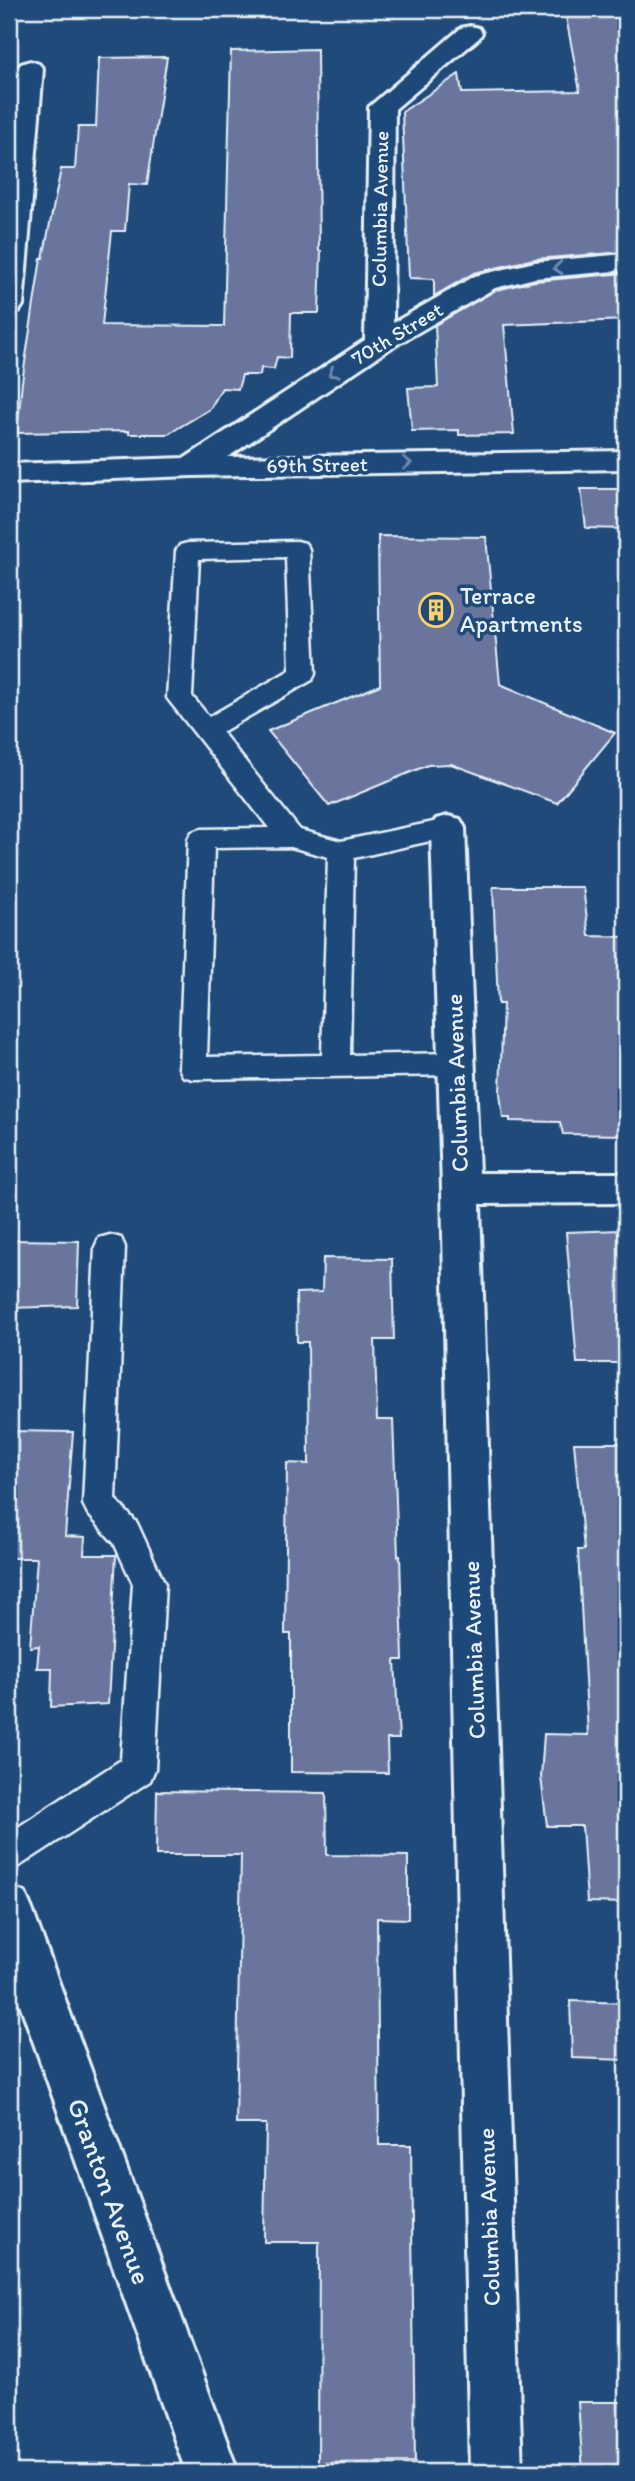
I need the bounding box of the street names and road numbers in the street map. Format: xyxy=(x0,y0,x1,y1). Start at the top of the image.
street label: Columbia Avenue xyxy=(366,131,393,287)
street label: 70th Street xyxy=(346,296,447,371)
street label: 69th Street xyxy=(266,451,368,478)
street label: Columbia Avenue xyxy=(439,993,474,1173)
street label: Columbia Avenue xyxy=(456,1560,491,1740)
street label: Granton Avenue xyxy=(61,2093,159,2289)
street label: Columbia Avenue xyxy=(471,2127,506,2307)

